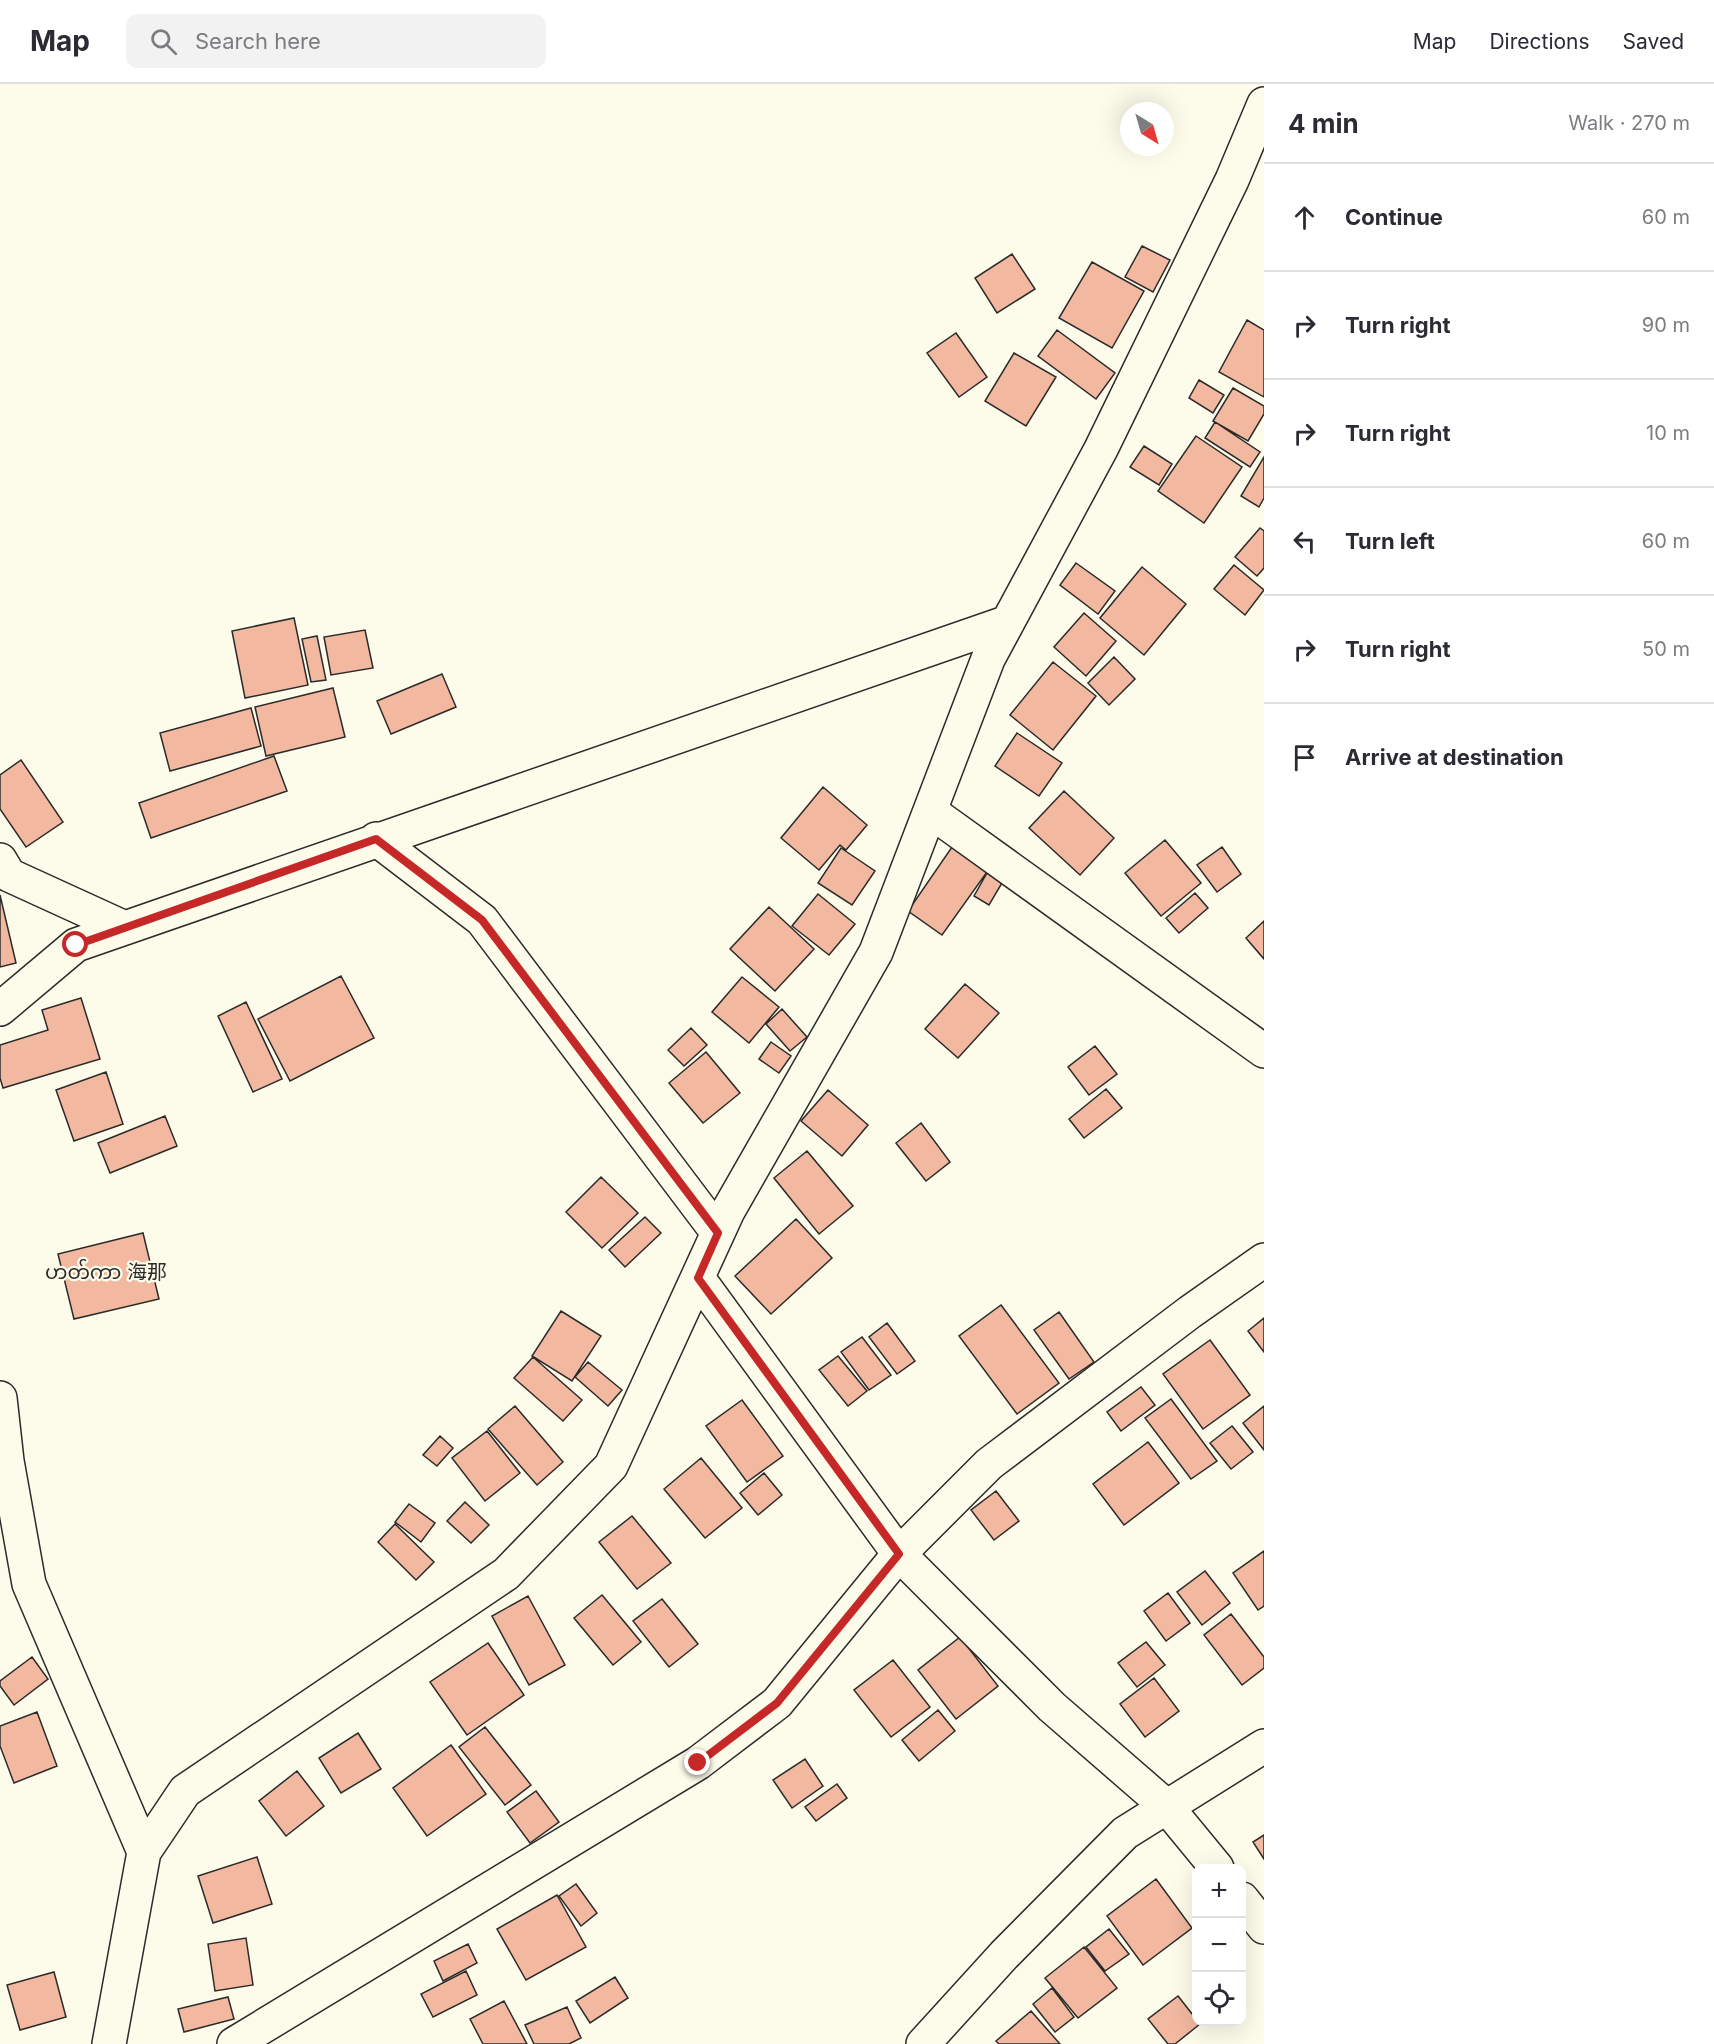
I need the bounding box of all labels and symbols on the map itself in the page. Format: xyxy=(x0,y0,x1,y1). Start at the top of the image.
north arrow xyxy=(1120,102,1174,156)
route start xyxy=(62,931,88,957)
district label: ဟတ်ကာ 海那 xyxy=(45,1258,167,1284)
route end xyxy=(684,1749,710,1775)

